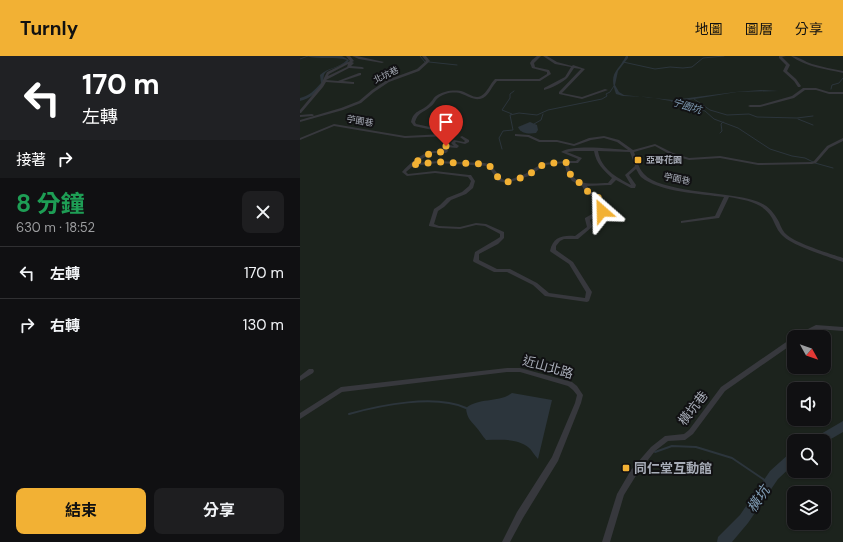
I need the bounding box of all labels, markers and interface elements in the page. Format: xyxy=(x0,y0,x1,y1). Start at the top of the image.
text: Turnly xyxy=(20,16,78,41)
text: 地圖 xyxy=(695,20,723,38)
text: 圖層 xyxy=(745,20,773,38)
text: 分享 xyxy=(795,20,823,38)
street label: 北坑巷 xyxy=(371,64,401,86)
text: 170 m xyxy=(82,66,160,103)
icon: left xyxy=(16,72,68,124)
water label: 宁園坑 xyxy=(671,95,705,117)
text: 左轉 xyxy=(82,105,118,129)
pin xyxy=(429,105,463,146)
icon: arrive xyxy=(435,111,457,133)
street label: 苧園巷 xyxy=(346,113,374,129)
icon: right xyxy=(54,148,76,170)
text: 接著 xyxy=(16,150,46,170)
place label: 亞哥花園 xyxy=(646,154,682,166)
marker: 亞哥花園 xyxy=(633,155,643,165)
street label: 苧園巷 xyxy=(663,171,691,187)
text: 8 分鐘 xyxy=(16,188,85,219)
position arrow xyxy=(581,190,623,232)
button: close xyxy=(242,191,284,233)
text: 630 m · 18:52 xyxy=(16,219,95,236)
icon: left xyxy=(16,262,38,284)
text: 170 m xyxy=(244,263,284,283)
text: 左轉 xyxy=(50,264,80,284)
icon: right xyxy=(16,314,38,336)
text: 130 m xyxy=(243,315,284,335)
text: 右轉 xyxy=(50,316,80,336)
north arrow xyxy=(787,330,831,374)
map controls xyxy=(787,330,831,530)
street label: 近山北路 xyxy=(521,352,575,382)
button: sound xyxy=(787,382,831,426)
street label: 橫坑巷 xyxy=(674,387,712,429)
button: search xyxy=(787,434,831,478)
place label: 同仁堂互動館 xyxy=(634,460,712,477)
marker: 同仁堂互動館 xyxy=(621,463,631,473)
water label: 橫坑 xyxy=(743,481,774,516)
button: layers xyxy=(787,486,831,530)
button: 結束 xyxy=(16,488,146,534)
button: 分享 xyxy=(154,488,284,534)

